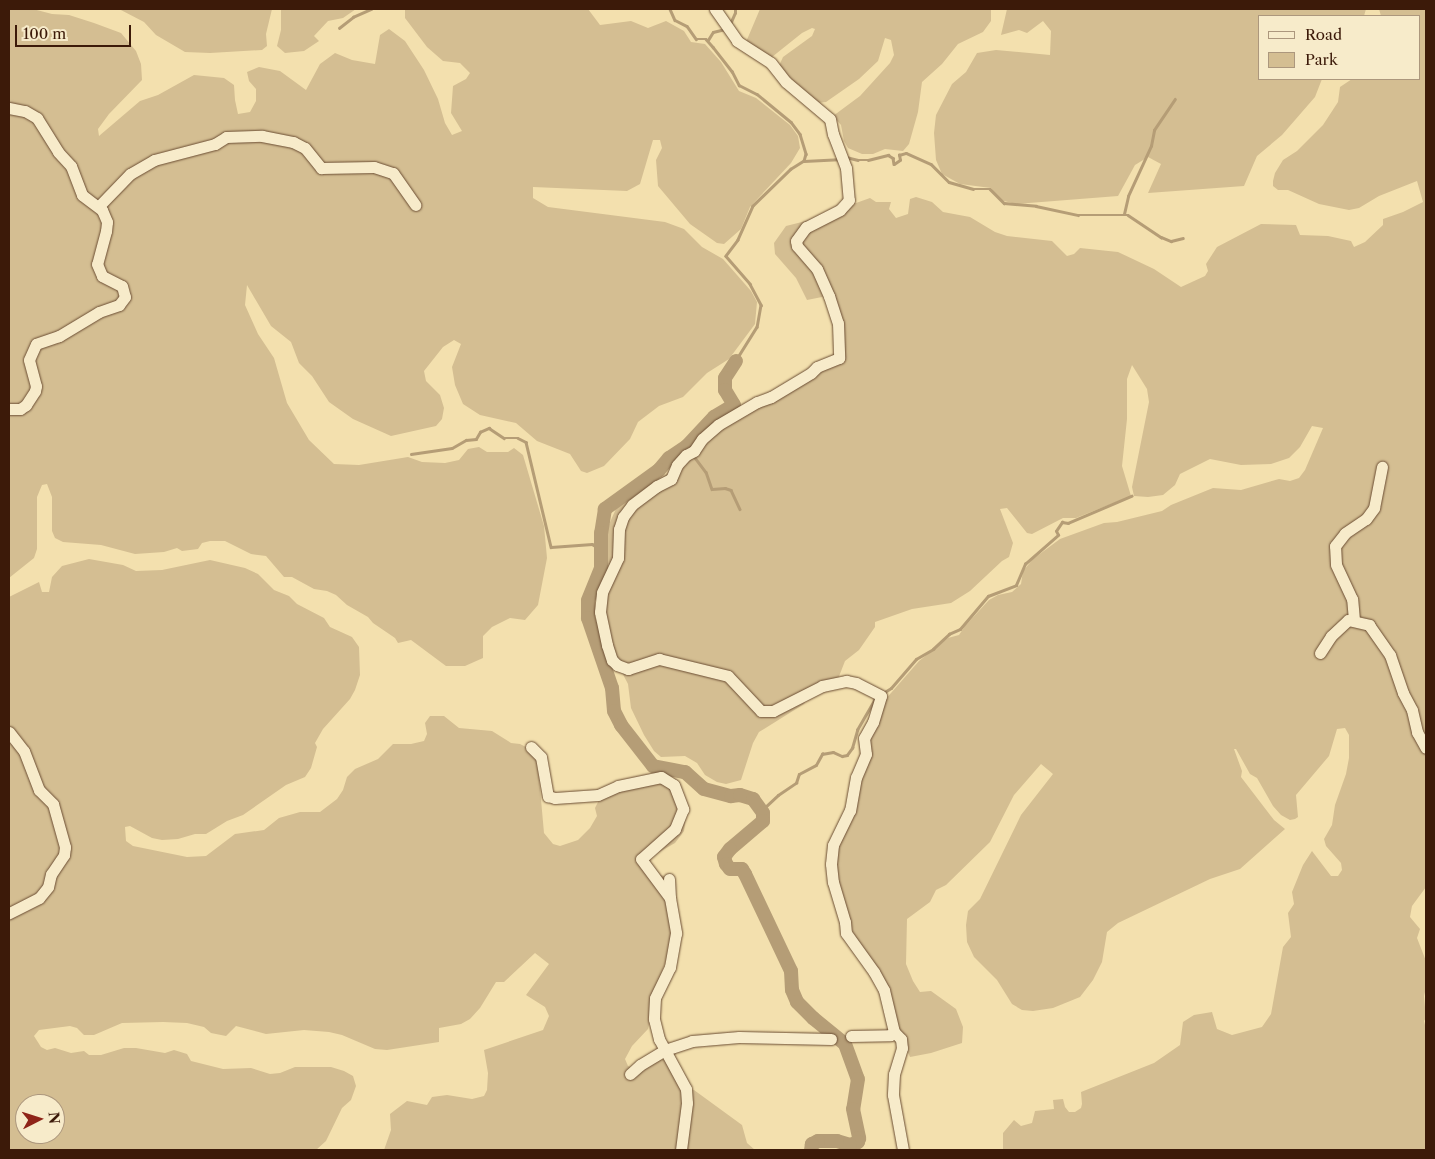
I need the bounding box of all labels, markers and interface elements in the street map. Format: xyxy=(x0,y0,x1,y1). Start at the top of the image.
scale bar xyxy=(18,15,134,47)
legend xyxy=(1258,15,1420,80)
text: 100 m xyxy=(23,24,66,43)
text: Road xyxy=(1305,25,1342,44)
text: Park xyxy=(1305,50,1338,69)
north arrow xyxy=(15,1094,65,1144)
text: N xyxy=(44,1111,63,1125)

